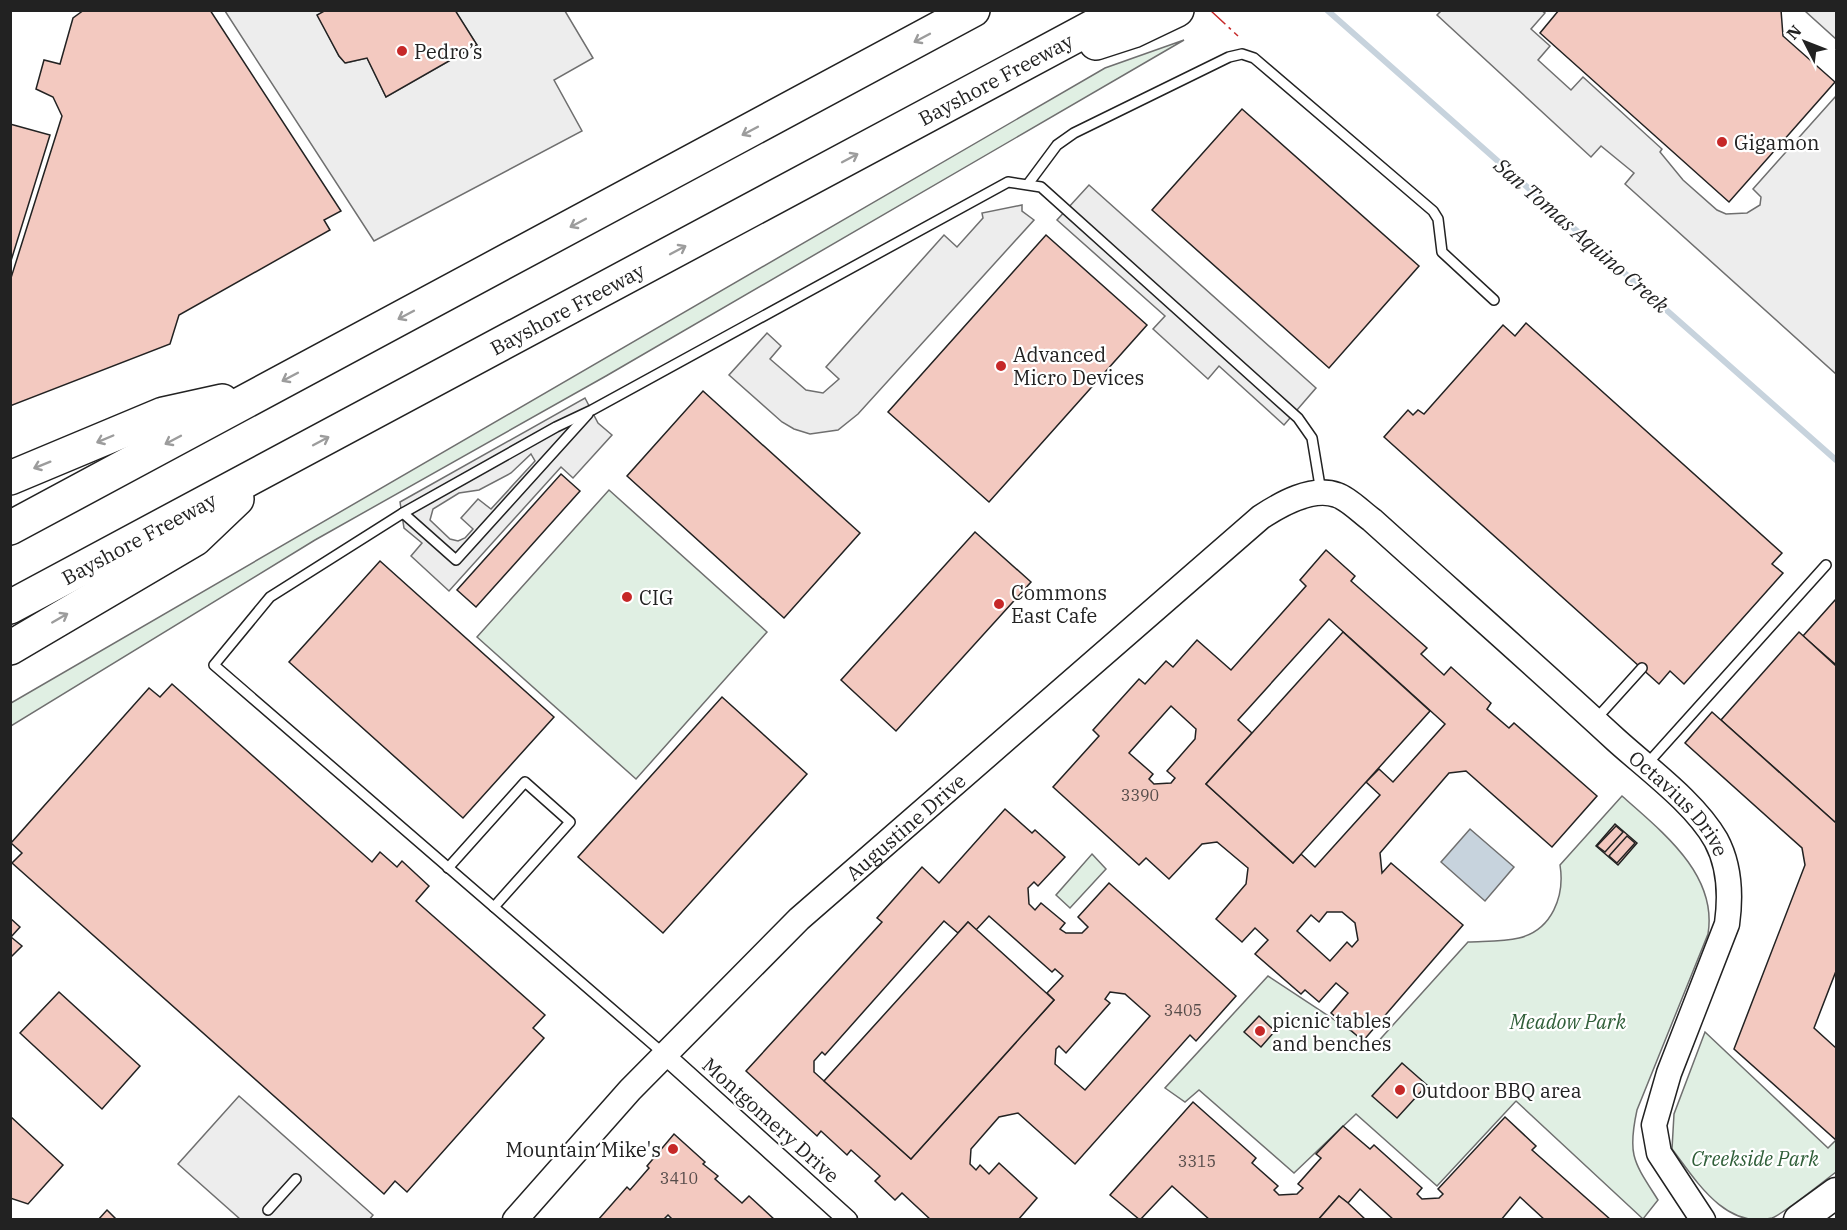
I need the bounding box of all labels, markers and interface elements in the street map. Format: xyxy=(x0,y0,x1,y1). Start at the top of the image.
north arrow xyxy=(1775,12,1835,72)
text: N xyxy=(1782,21,1806,43)
street label: Bayshore Freeway xyxy=(913,26,1078,131)
one-way arrow xyxy=(913,33,931,44)
place label: Pedro’s xyxy=(414,38,483,65)
marker: Pedro’s xyxy=(395,44,409,58)
one-way arrow xyxy=(742,125,759,137)
place label: Gigamon xyxy=(1734,129,1820,156)
marker: Gigamon xyxy=(1715,135,1729,149)
one-way arrow xyxy=(840,151,858,163)
water label: San Tomas Aquino Creek xyxy=(1488,151,1676,319)
one-way arrow xyxy=(570,217,587,229)
one-way arrow xyxy=(668,244,686,255)
street label: Bayshore Freeway xyxy=(485,256,649,361)
one-way arrow xyxy=(398,310,416,321)
place label: Advanced Micro Devices xyxy=(1013,341,1144,391)
marker: Advanced Micro Devices xyxy=(994,359,1008,373)
one-way arrow xyxy=(281,372,299,384)
one-way arrow xyxy=(96,434,115,445)
one-way arrow xyxy=(164,435,182,446)
one-way arrow xyxy=(311,435,329,446)
one-way arrow xyxy=(33,460,52,471)
street label: Bayshore Freeway xyxy=(57,485,221,590)
place label: Commons East Cafe xyxy=(1011,579,1107,629)
place label: CIG xyxy=(639,584,673,611)
marker: CIG xyxy=(620,590,634,604)
marker: Commons East Cafe xyxy=(992,597,1006,611)
one-way arrow xyxy=(51,612,69,623)
street label: Octavius Drive xyxy=(1624,744,1735,860)
street label: Augustine Drive xyxy=(840,767,971,886)
house number: 3390 xyxy=(1121,785,1159,805)
house number: 3405 xyxy=(1164,1000,1202,1020)
place label: picnic tables and benches xyxy=(1272,1007,1391,1057)
park label: Meadow Park xyxy=(1509,1008,1627,1035)
marker: picnic tables and benches xyxy=(1253,1024,1267,1038)
street label: Montgomery Drive xyxy=(697,1051,845,1189)
place label: Outdoor BBQ area xyxy=(1412,1077,1582,1104)
marker: Outdoor BBQ area xyxy=(1393,1083,1407,1097)
place label: Mountain Mike's xyxy=(505,1136,661,1163)
marker: Mountain Mike's xyxy=(666,1142,680,1156)
park label: Creekside Park xyxy=(1691,1145,1819,1172)
house number: 3315 xyxy=(1178,1151,1216,1171)
house number: 3410 xyxy=(660,1168,698,1188)

